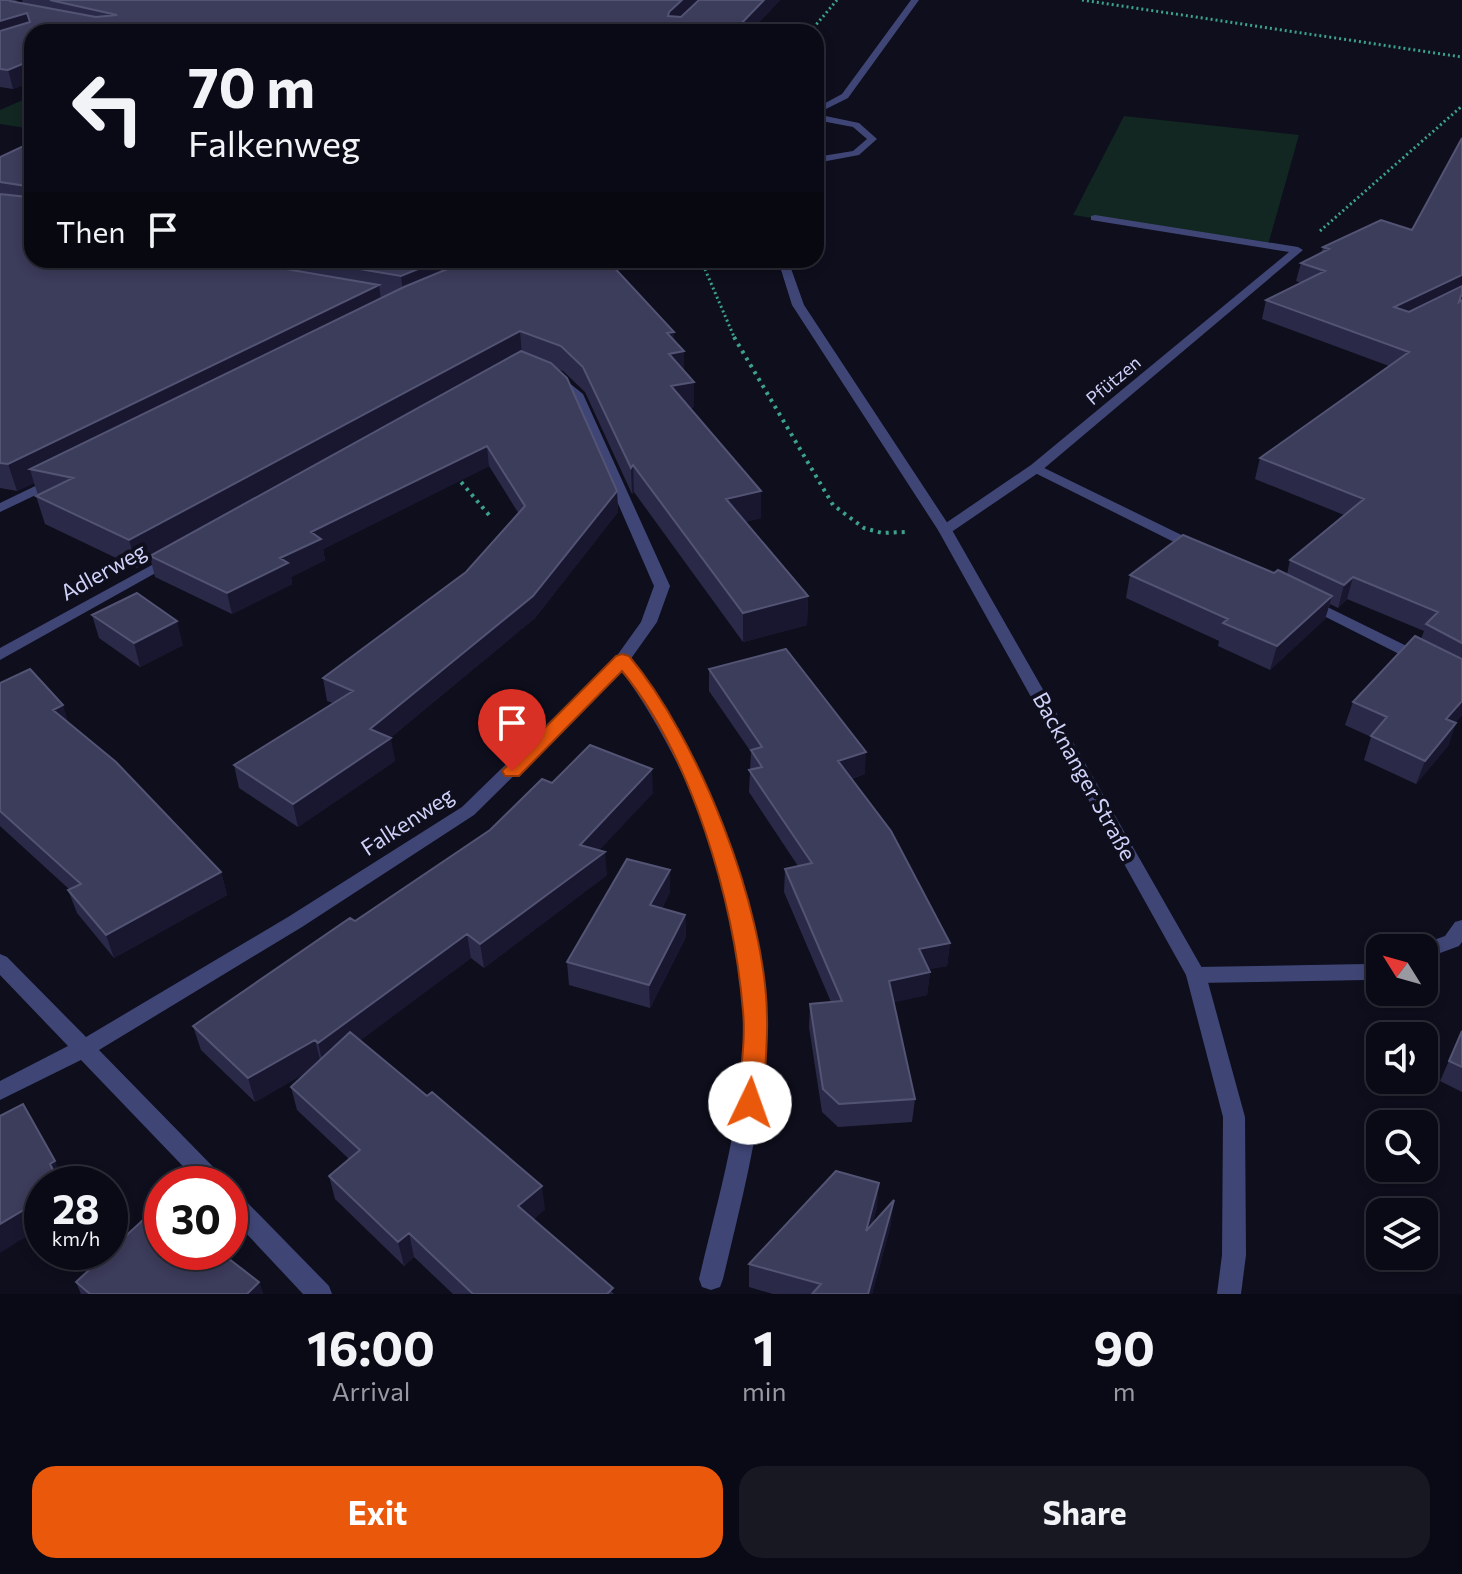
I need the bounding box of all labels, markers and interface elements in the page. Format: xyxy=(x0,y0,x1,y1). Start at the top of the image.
text: 70 m xyxy=(188,51,315,120)
icon: left xyxy=(56,56,160,160)
text: Falkenweg xyxy=(188,120,360,164)
icon: arrive xyxy=(141,208,185,252)
text: Then xyxy=(56,212,125,249)
street label: Pfützen xyxy=(1081,351,1145,409)
street label: Adlerweg xyxy=(55,536,151,606)
street label: Backnanger Straße xyxy=(1028,687,1142,865)
pin xyxy=(478,689,546,771)
icon: arrive xyxy=(490,701,534,745)
street label: Falkenweg xyxy=(355,781,459,861)
north arrow xyxy=(1366,934,1438,1006)
map controls xyxy=(1366,934,1438,1270)
button: sound xyxy=(1366,1022,1438,1094)
position arrow xyxy=(708,1061,792,1145)
button: search xyxy=(1366,1110,1438,1182)
speed limit sign: 30 xyxy=(144,1166,248,1270)
text: 28 xyxy=(52,1183,100,1232)
button: layers xyxy=(1366,1198,1438,1270)
text: km/h xyxy=(52,1226,100,1250)
text: 16:00 xyxy=(307,1317,435,1376)
text: 1 xyxy=(753,1317,775,1376)
text: 90 xyxy=(1093,1317,1155,1376)
text: Arrival xyxy=(332,1375,410,1406)
text: min xyxy=(742,1375,786,1406)
text: m xyxy=(1113,1375,1135,1406)
button: Exit xyxy=(32,1466,723,1558)
button: Share xyxy=(739,1466,1430,1558)

